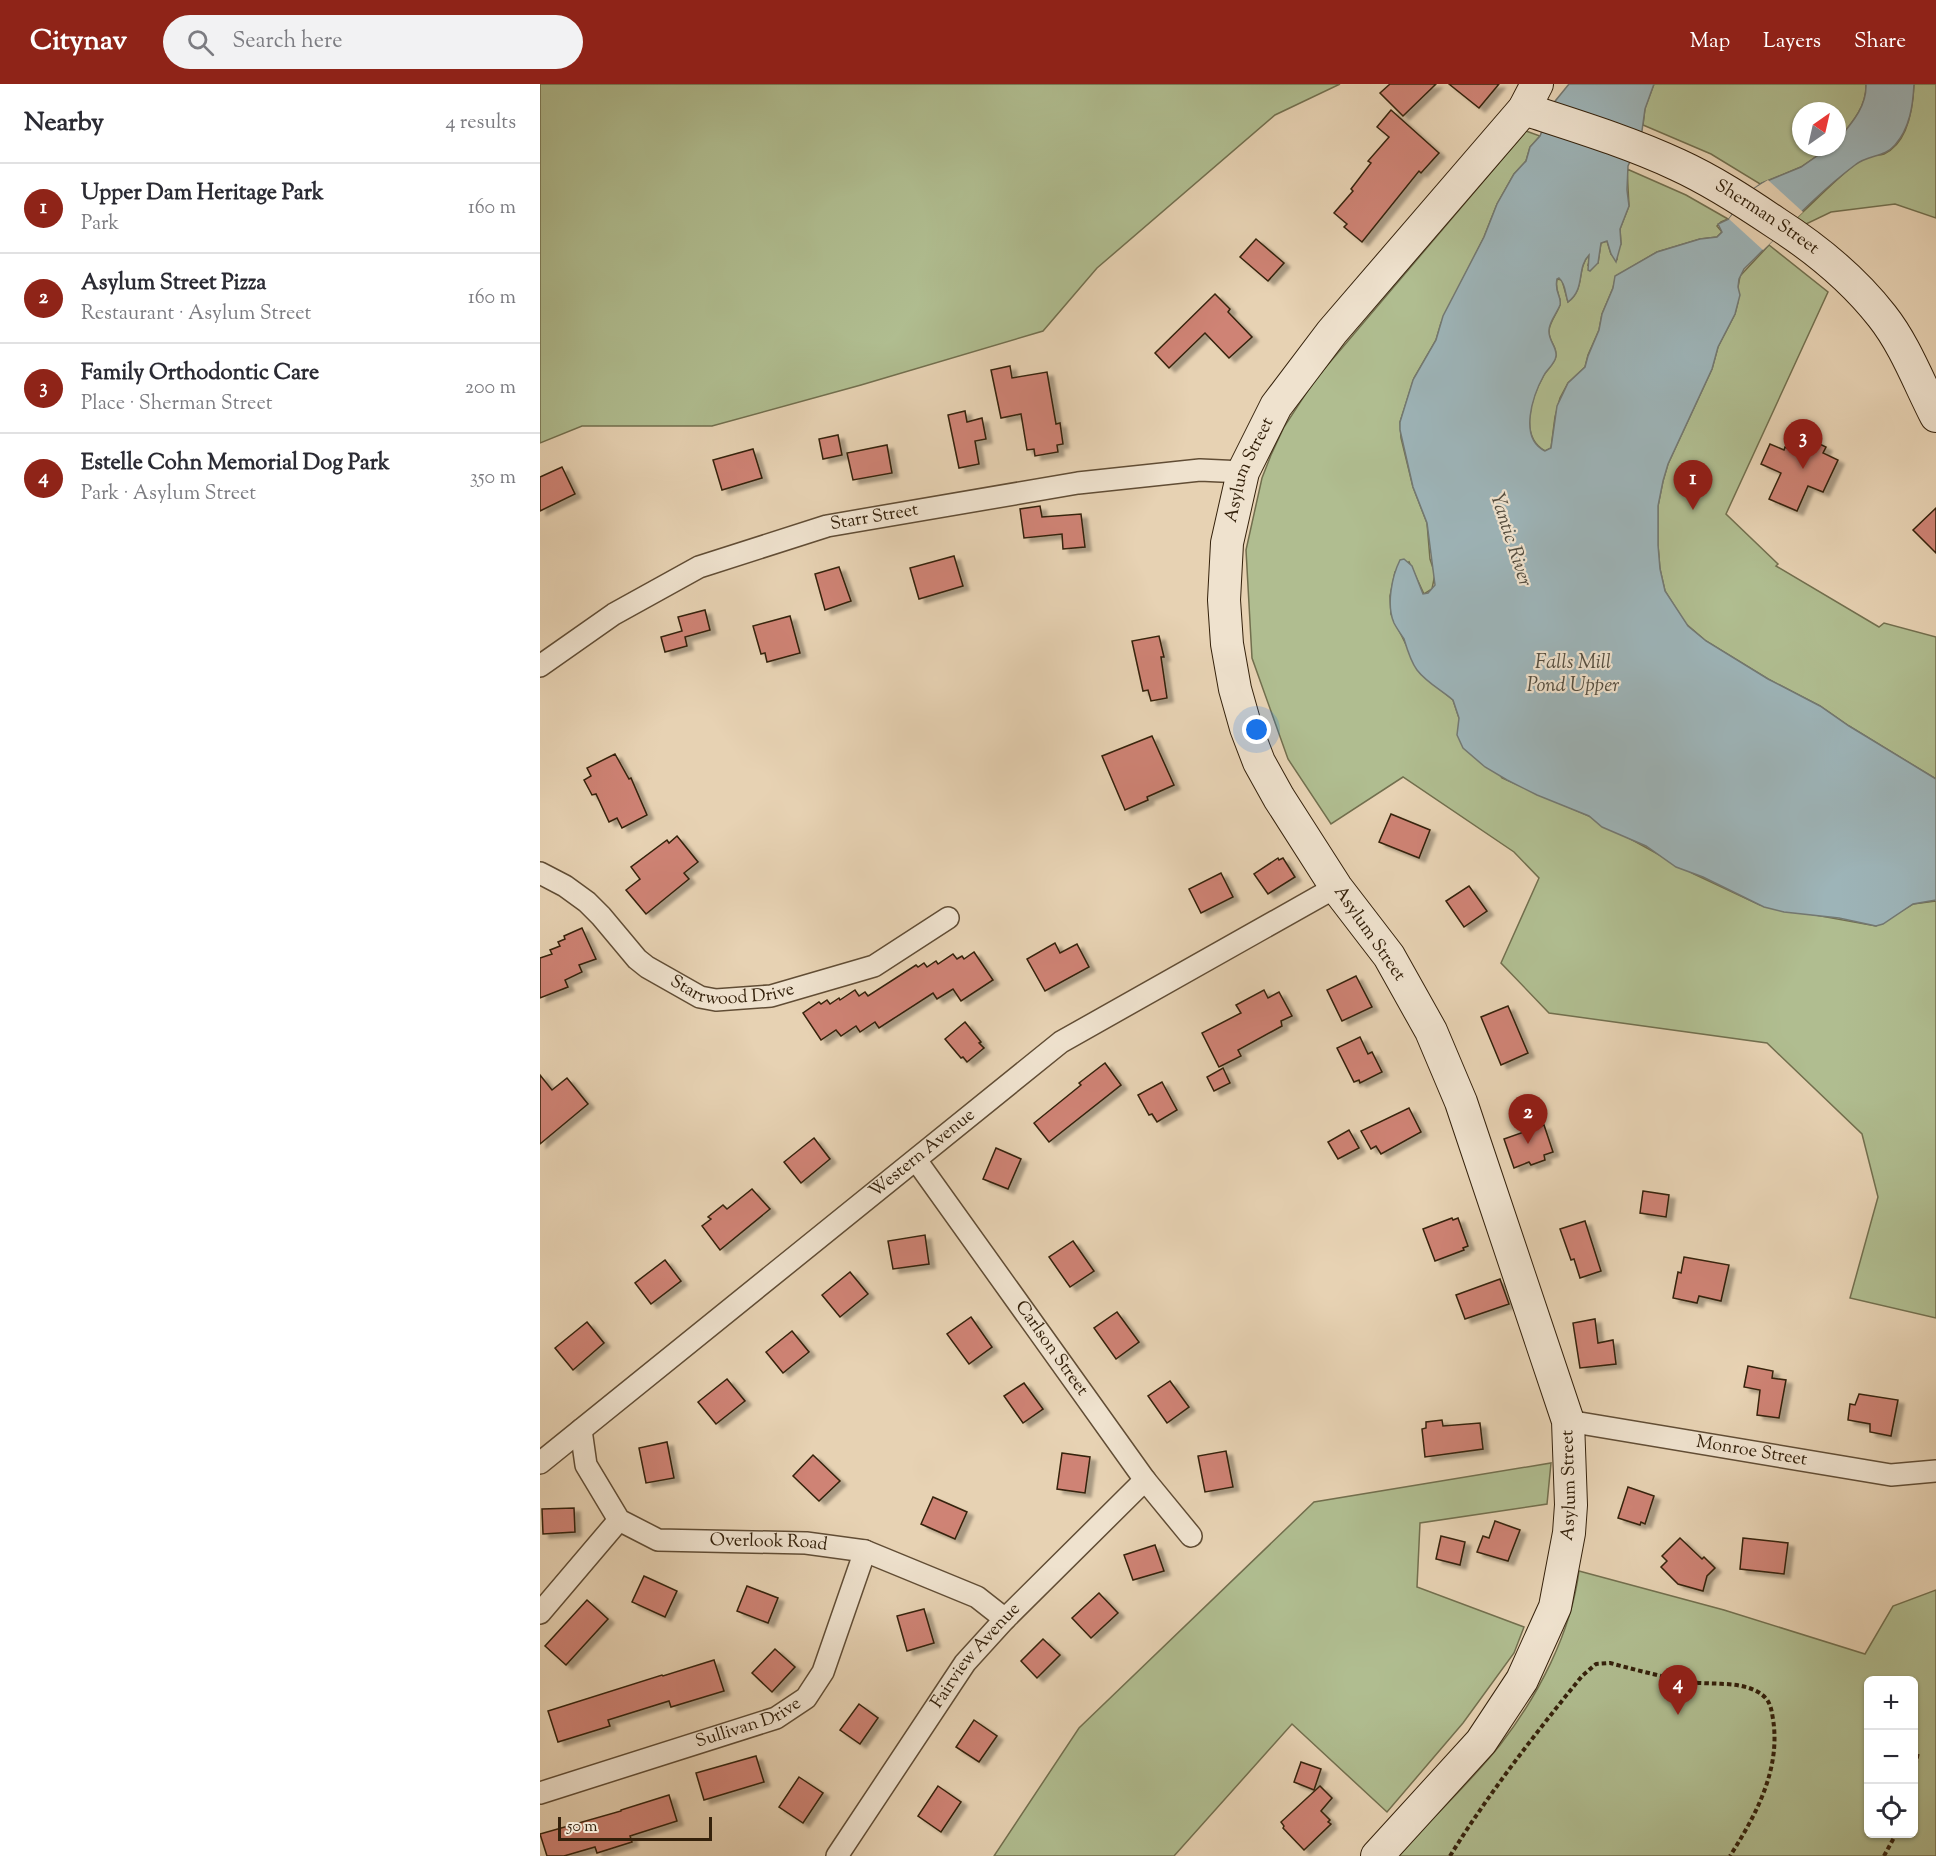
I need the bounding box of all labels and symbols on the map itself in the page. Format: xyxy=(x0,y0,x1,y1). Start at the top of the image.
north arrow xyxy=(1792,102,1846,156)
street label: Sherman Street xyxy=(1709,173,1824,262)
street label: Asylum Street xyxy=(1219,413,1281,525)
pin: 3 xyxy=(1784,420,1822,469)
pin: 1 xyxy=(1674,460,1712,510)
water label: Yantic River xyxy=(1481,489,1539,591)
street label: Starr Street xyxy=(828,498,920,538)
water label: Falls Mill Pond Upper xyxy=(1527,649,1619,701)
your location xyxy=(1242,715,1271,744)
street label: Asylum Street xyxy=(1327,881,1411,987)
street label: Starrwood Drive xyxy=(665,969,798,1013)
pin: 2 xyxy=(1508,1094,1548,1144)
street label: Western Avenue xyxy=(864,1103,981,1205)
street label: Carlson Street xyxy=(1008,1296,1094,1402)
street label: Asylum Street xyxy=(1555,1429,1584,1543)
street label: Monroe Street xyxy=(1694,1430,1809,1474)
street label: Overlook Road xyxy=(709,1528,829,1559)
street label: Fairview Avenue xyxy=(925,1597,1027,1714)
pin: 4 xyxy=(1658,1666,1698,1715)
street label: Sullivan Drive xyxy=(692,1692,807,1756)
scale bar xyxy=(558,1814,712,1842)

